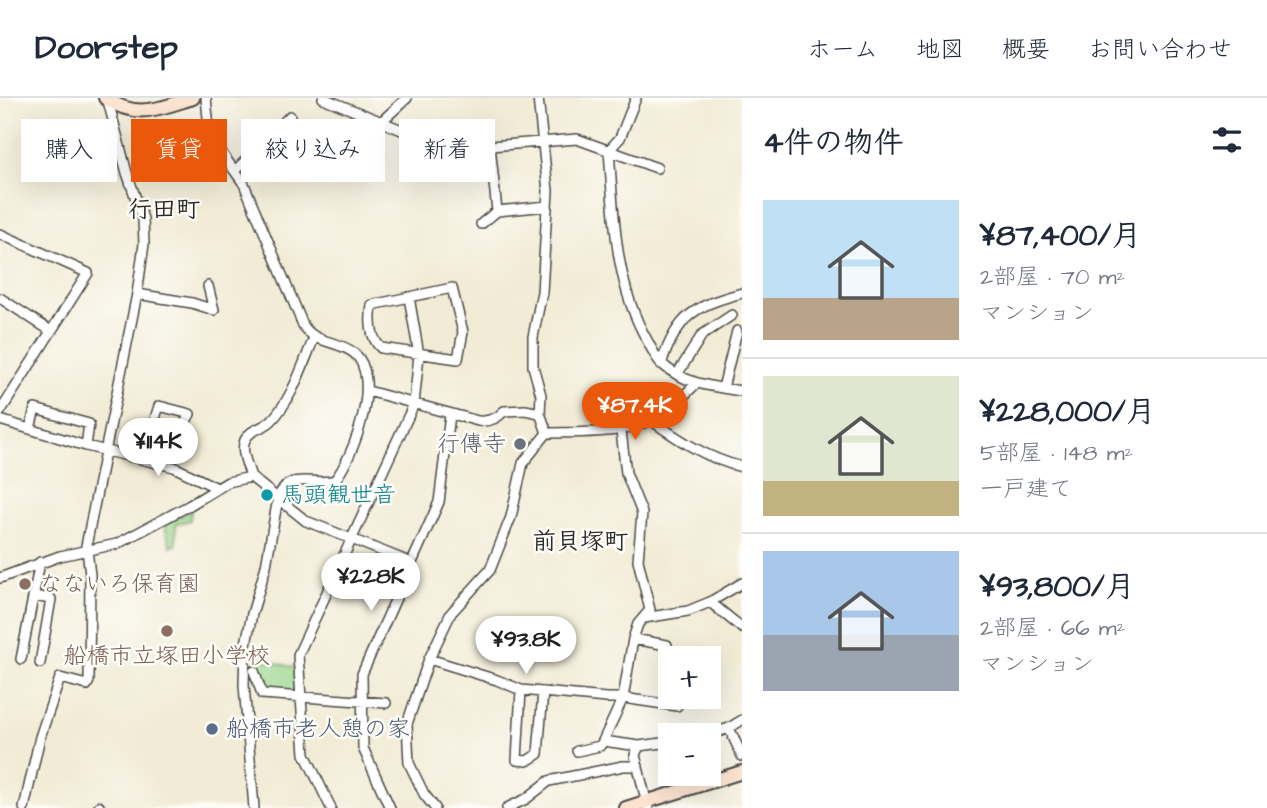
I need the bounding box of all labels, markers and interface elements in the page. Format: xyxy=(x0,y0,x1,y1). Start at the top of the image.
text: Doorstep xyxy=(35,25,178,71)
text: ホーム xyxy=(807,33,878,67)
text: 地図 xyxy=(916,33,964,67)
text: 概要 xyxy=(1002,33,1050,67)
text: お問い合わせ xyxy=(1088,33,1232,67)
chip: 購入 xyxy=(21,119,117,182)
chip: 賃貸 xyxy=(131,119,227,182)
chip: 絞り込み xyxy=(241,119,385,182)
chip: 新着 xyxy=(399,119,495,182)
icon: filters xyxy=(1208,121,1246,159)
text: 4件の物件 xyxy=(763,122,903,164)
district label: 行田町 xyxy=(128,193,200,227)
text: ¥87,400/月 xyxy=(980,215,1141,257)
icon: home xyxy=(819,228,903,312)
text: 2部屋 · 70 m² xyxy=(980,261,1125,293)
text: マンション xyxy=(980,297,1094,329)
pin: ¥87.4K xyxy=(578,382,692,442)
text: ¥87.4K xyxy=(598,389,672,421)
text: ¥228,000/月 xyxy=(980,391,1156,433)
icon: home xyxy=(819,404,903,488)
pin: ¥114K xyxy=(109,418,207,478)
text: ¥114K xyxy=(134,425,182,457)
place label: 行傳寺 xyxy=(437,428,506,460)
marker: 行傳寺 xyxy=(512,436,528,452)
text: 5部屋 · 148 m² xyxy=(980,437,1133,469)
text: 一戸建て xyxy=(980,473,1072,505)
place label: 馬頭観世音 xyxy=(281,479,396,511)
marker: 馬頭観世音 xyxy=(259,487,275,503)
district label: 前貝塚町 xyxy=(532,525,628,559)
pin: ¥228K xyxy=(322,554,420,613)
text: ¥228K xyxy=(337,560,405,592)
text: ¥93,800/月 xyxy=(980,566,1135,608)
place label: なないろ保育園 xyxy=(39,568,200,600)
marker: なないろ保育園 xyxy=(17,576,33,592)
icon: home xyxy=(819,579,903,663)
text: 2部屋 · 66 m² xyxy=(980,612,1125,644)
pin: ¥93.8K xyxy=(469,616,583,676)
marker: 船橋市立塚田小学校 xyxy=(159,623,175,639)
text: ¥93.8K xyxy=(491,623,561,655)
place label: 船橋市立塚田小学校 xyxy=(64,640,271,672)
map controls xyxy=(658,646,721,786)
button: + xyxy=(658,646,721,709)
text: マンション xyxy=(980,648,1094,680)
place label: 船橋市老人憩の家 xyxy=(226,713,410,745)
marker: 船橋市老人憩の家 xyxy=(204,721,220,737)
button: − xyxy=(658,723,721,786)

